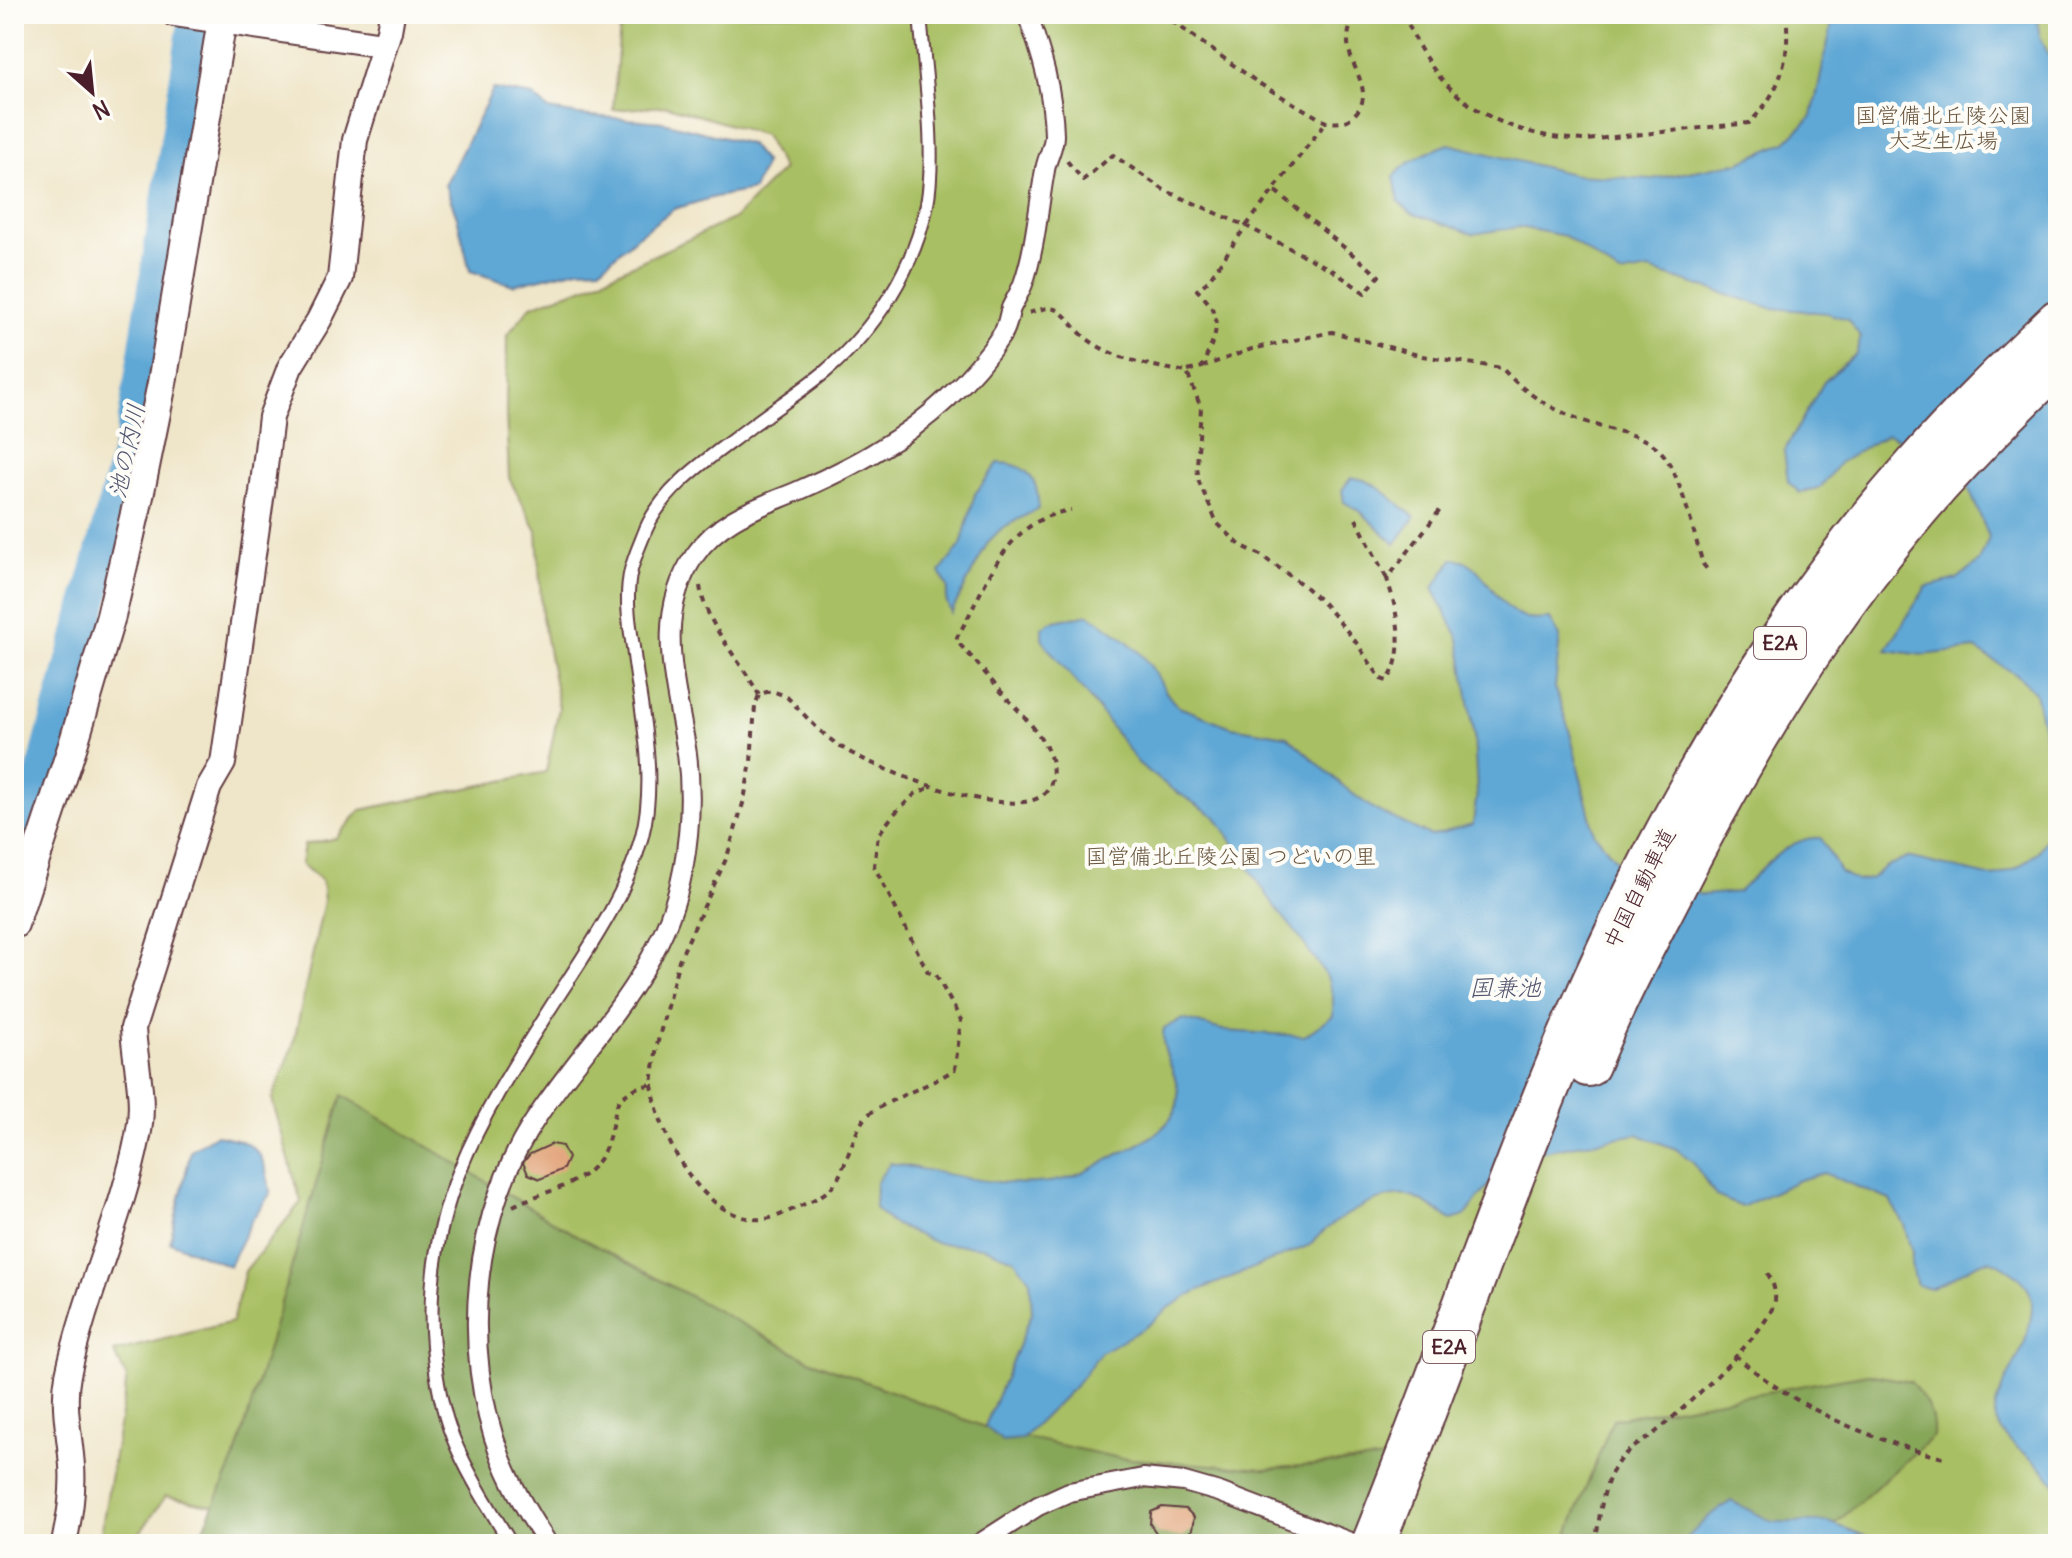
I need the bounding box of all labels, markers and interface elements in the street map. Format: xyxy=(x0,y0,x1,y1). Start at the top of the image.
north arrow xyxy=(52,52,132,132)
text: N xyxy=(88,94,114,126)
park label: 国営備北丘陵公園 大芝生広場 xyxy=(1855,101,2031,154)
water label: 池の内川 xyxy=(101,401,151,501)
road number: E2A xyxy=(1754,627,1806,659)
street label: 中国自動車道 xyxy=(1597,823,1681,953)
park label: 国営備北丘陵公園 つどいの里 xyxy=(1085,842,1377,870)
water label: 国兼池 xyxy=(1469,972,1542,1002)
road number: E2A xyxy=(1423,1331,1475,1363)

